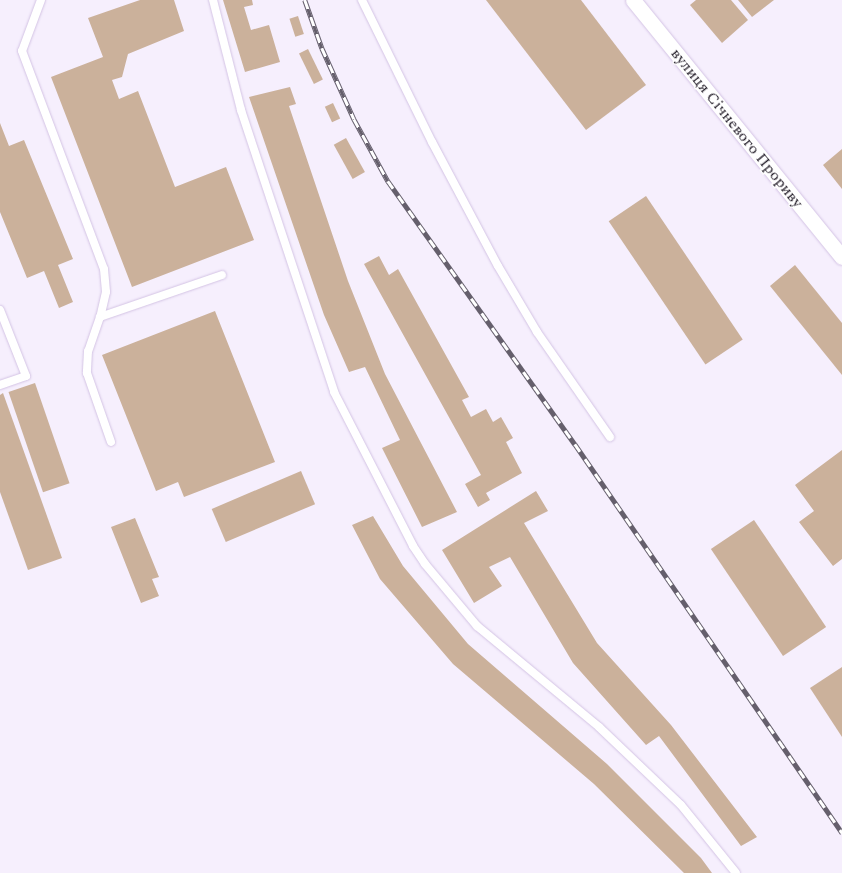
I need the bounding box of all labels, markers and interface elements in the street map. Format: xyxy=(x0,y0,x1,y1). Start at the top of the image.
street label: вулиця Січневого Прориву xyxy=(667,44,807,212)

